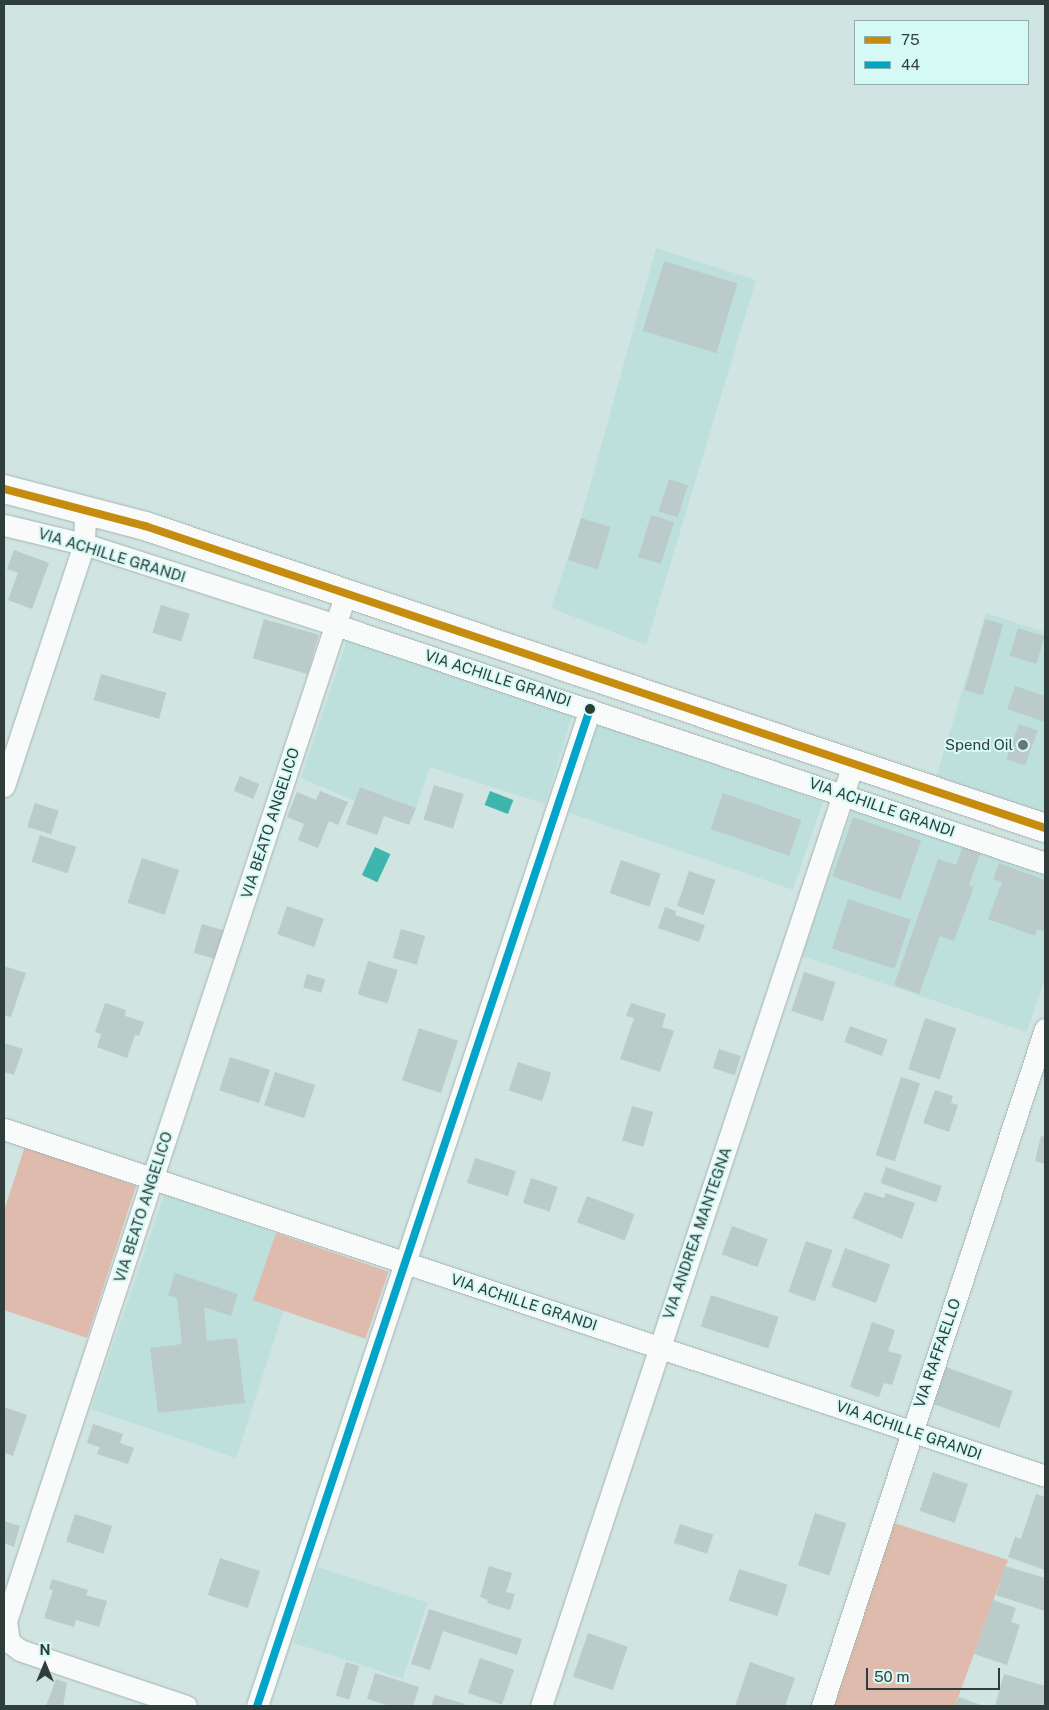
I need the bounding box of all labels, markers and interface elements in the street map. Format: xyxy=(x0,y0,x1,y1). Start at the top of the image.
legend xyxy=(854,20,1029,85)
text: 75 xyxy=(901,31,920,48)
text: 44 xyxy=(901,56,920,73)
street label: VIA ACHILLE GRANDI xyxy=(36,524,188,586)
street label: VIA ACHILLE GRANDI xyxy=(423,646,573,710)
unlabelled marker xyxy=(585,704,595,714)
place label: Spend Oil xyxy=(945,736,1013,754)
marker: Spend Oil xyxy=(1017,739,1029,751)
street label: VIA BEATO ANGELICO xyxy=(237,745,303,901)
street label: VIA ACHILLE GRANDI xyxy=(807,774,957,840)
street label: VIA BEATO ANGELICO xyxy=(110,1129,176,1285)
street label: VIA ANDREA MANTEGNA xyxy=(659,1144,735,1322)
street label: VIA ACHILLE GRANDI xyxy=(449,1270,599,1334)
street label: VIA RAFFAELLO xyxy=(910,1296,964,1410)
street label: VIA ACHILLE GRANDI xyxy=(834,1397,984,1463)
north arrow xyxy=(20,1640,70,1690)
text: N xyxy=(40,1642,50,1658)
scale bar xyxy=(869,1658,1003,1690)
text: 50 m xyxy=(874,1668,909,1685)

